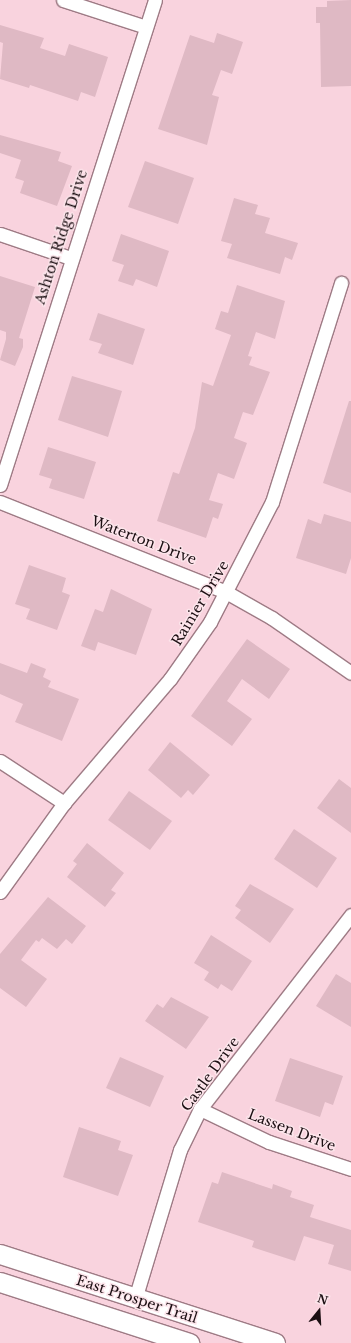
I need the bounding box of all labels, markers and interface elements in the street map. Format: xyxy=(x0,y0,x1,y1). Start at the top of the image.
street label: Ashton Ridge Drive xyxy=(31,168,91,306)
street label: Waterton Drive xyxy=(89,512,199,568)
street label: Rainier Drive xyxy=(168,557,232,649)
street label: Castle Drive xyxy=(178,1034,242,1114)
street label: Lassen Drive xyxy=(246,1106,338,1154)
street label: East Prosper Trail xyxy=(74,1271,200,1327)
north arrow xyxy=(299,1291,339,1331)
text: N xyxy=(316,1291,330,1308)

